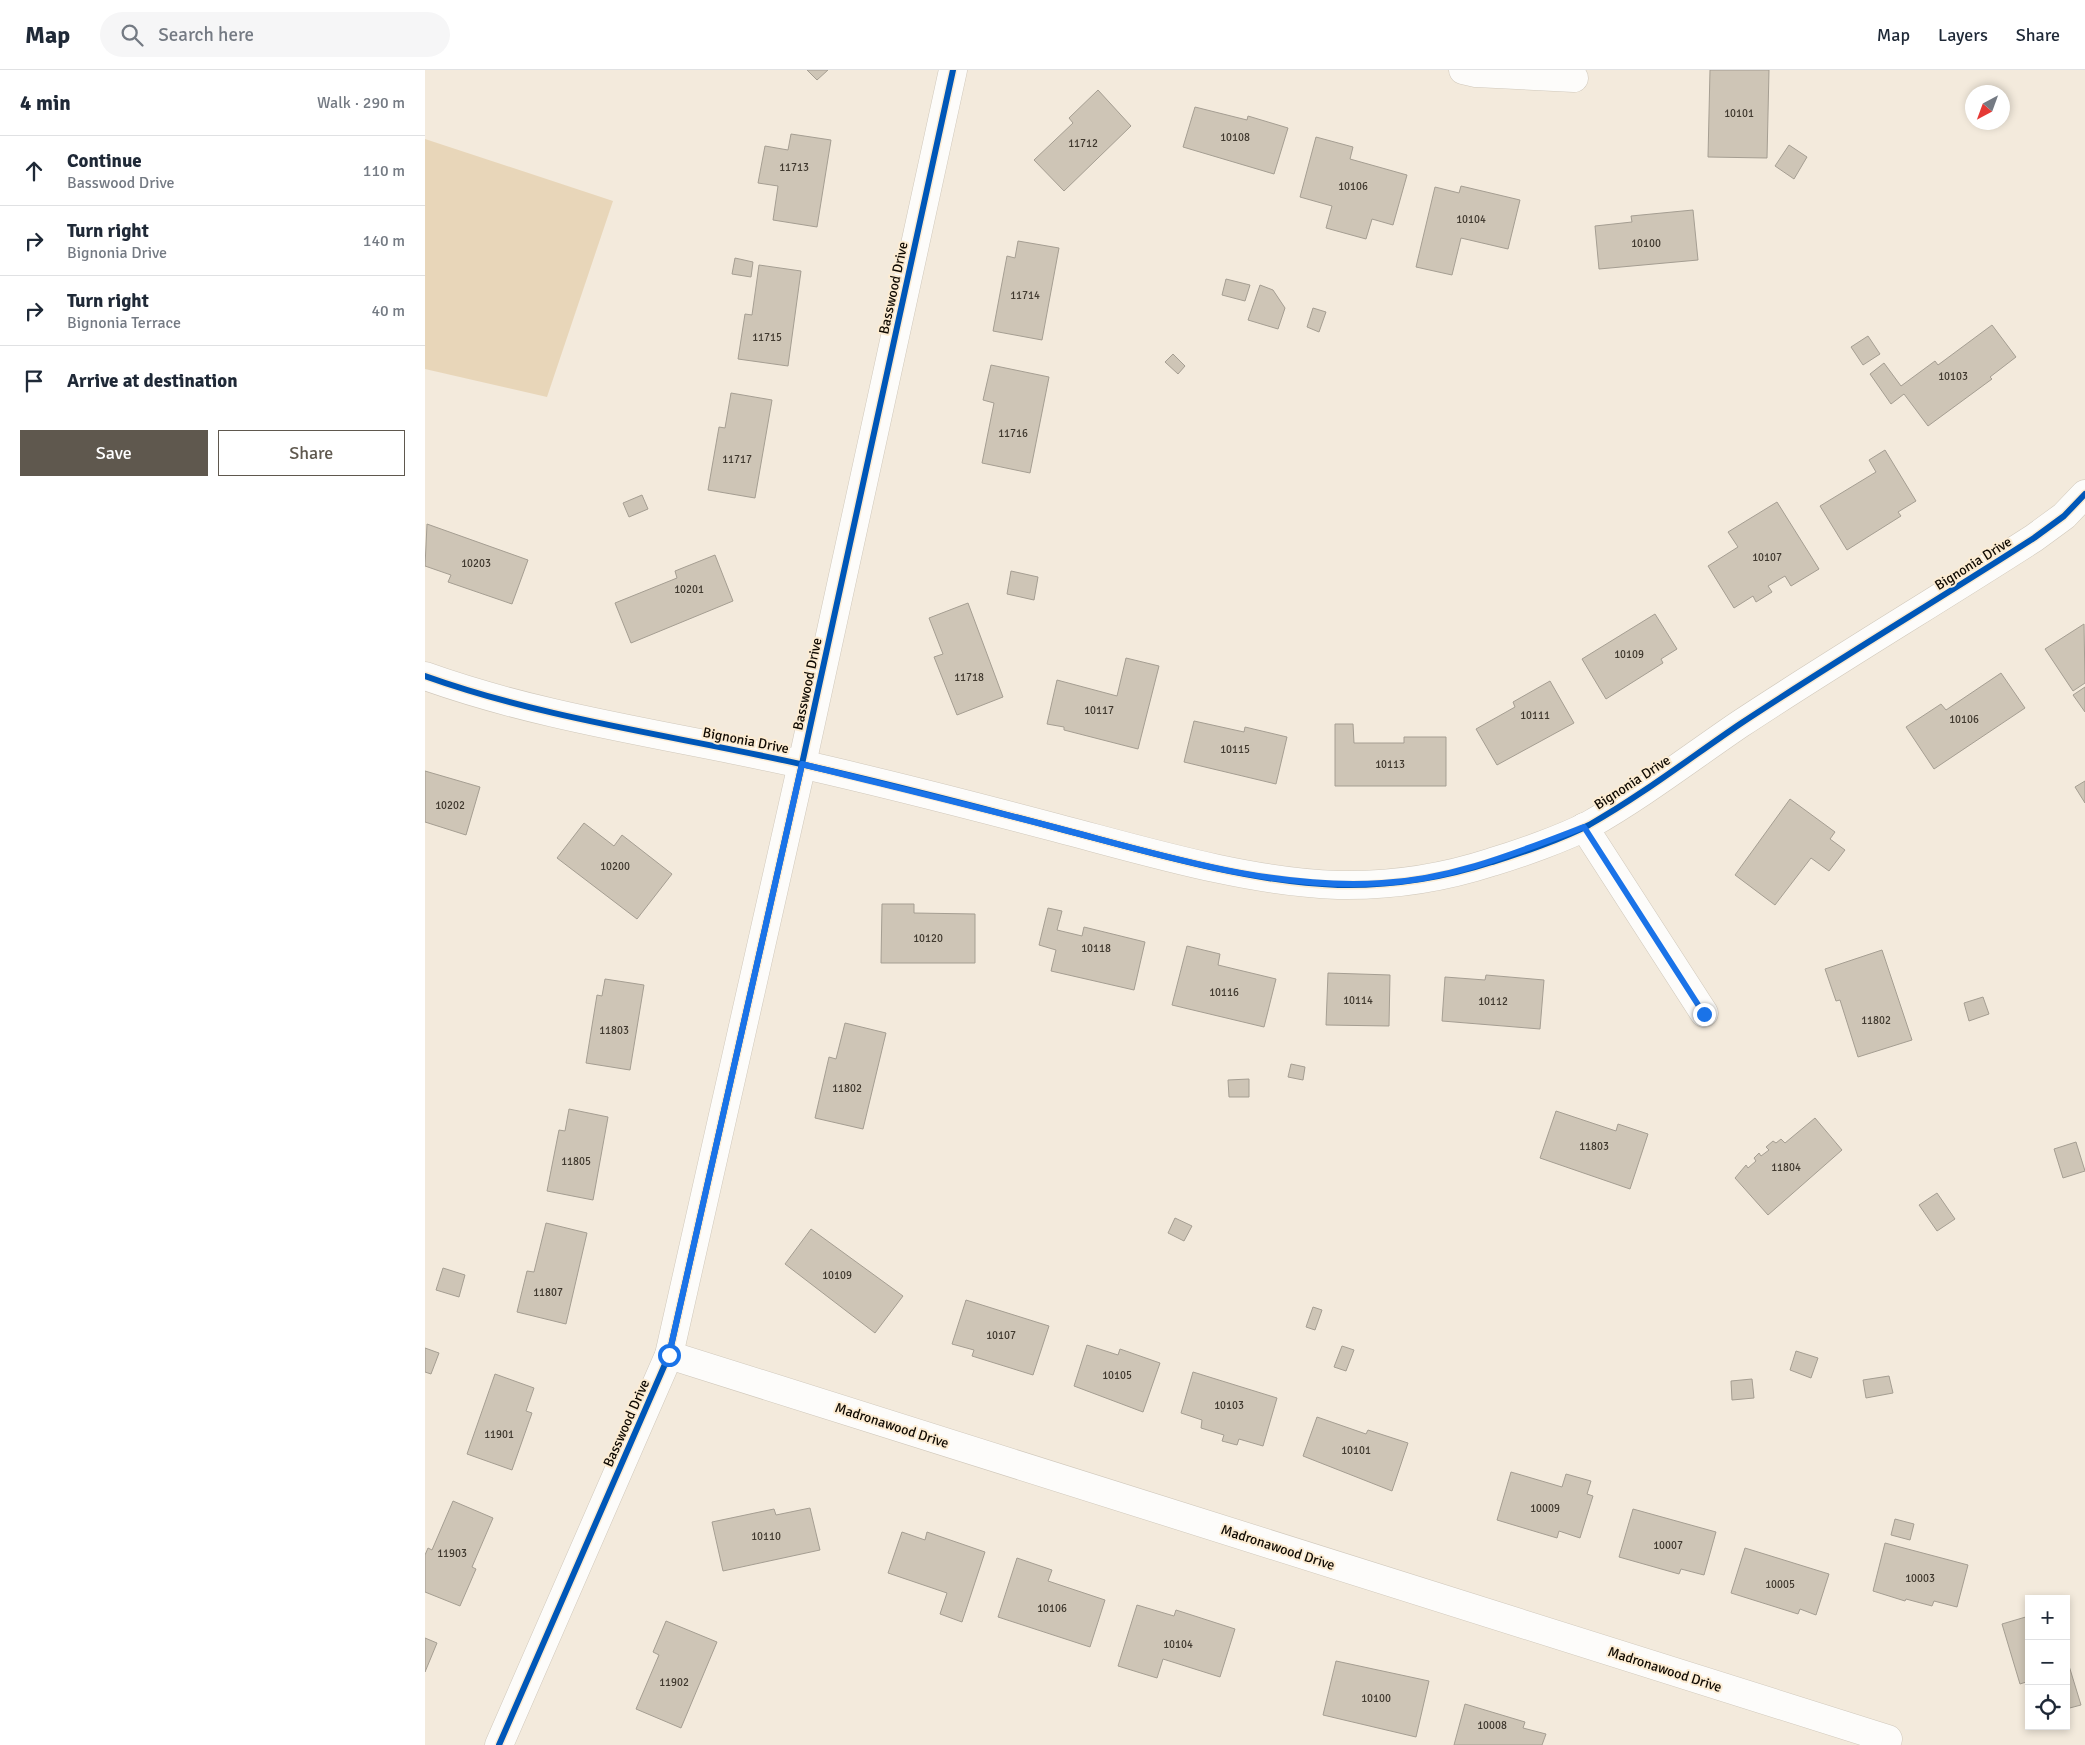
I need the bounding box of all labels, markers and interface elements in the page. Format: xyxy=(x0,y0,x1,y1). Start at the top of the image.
search box xyxy=(100,12,450,57)
text: Map xyxy=(25,20,70,50)
icon: search xyxy=(118,21,146,49)
text: Search here xyxy=(158,23,254,47)
text: Map xyxy=(1877,24,1910,46)
text: Layers xyxy=(1938,24,1988,46)
text: Share xyxy=(2016,24,2060,46)
north arrow xyxy=(1965,85,2010,130)
text: 4 min xyxy=(20,90,71,116)
text: Walk · 290 m xyxy=(317,93,405,113)
house number: 10101 xyxy=(1724,107,1754,120)
house number: 10108 xyxy=(1220,131,1250,144)
house number: 11712 xyxy=(1068,137,1098,150)
text: Continue xyxy=(67,149,142,173)
icon: ahead xyxy=(20,157,48,185)
text: 110 m xyxy=(363,161,405,181)
house number: 11713 xyxy=(779,161,809,174)
text: Basswood Drive xyxy=(67,173,175,193)
house number: 10106 xyxy=(1338,180,1368,193)
house number: 10104 xyxy=(1456,213,1486,226)
text: Turn right xyxy=(67,219,149,243)
icon: right xyxy=(20,227,48,255)
text: 140 m xyxy=(363,231,405,251)
house number: 10100 xyxy=(1631,237,1661,250)
street label: Basswood Drive xyxy=(875,240,912,336)
text: Bignonia Drive xyxy=(67,243,167,263)
text: Turn right xyxy=(67,289,149,313)
house number: 11714 xyxy=(1010,289,1040,302)
icon: right xyxy=(20,297,48,325)
text: 40 m xyxy=(371,301,405,321)
text: Bignonia Terrace xyxy=(67,313,181,333)
house number: 11715 xyxy=(752,331,782,344)
icon: arrive xyxy=(20,367,48,395)
text: Arrive at destination xyxy=(67,369,238,393)
house number: 10103 xyxy=(1938,370,1968,383)
house number: 11716 xyxy=(998,427,1028,440)
button: Save xyxy=(20,430,208,476)
button: Share xyxy=(218,430,405,476)
house number: 11717 xyxy=(722,453,752,466)
street label: Bignonia Drive xyxy=(1932,533,2015,594)
house number: 10107 xyxy=(1752,551,1782,564)
house number: 10203 xyxy=(461,557,491,570)
house number: 10201 xyxy=(674,583,704,596)
street label: Basswood Drive xyxy=(789,636,826,732)
house number: 10109 xyxy=(1614,648,1644,661)
house number: 11718 xyxy=(954,671,984,684)
house number: 10117 xyxy=(1084,704,1114,717)
house number: 10111 xyxy=(1520,709,1550,722)
house number: 10106 xyxy=(1949,713,1979,726)
street label: Bignonia Drive xyxy=(701,724,790,757)
house number: 10115 xyxy=(1220,743,1250,756)
street label: Bignonia Drive xyxy=(1591,751,1674,813)
house number: 10113 xyxy=(1375,758,1405,771)
house number: 10202 xyxy=(435,799,465,812)
house number: 10200 xyxy=(600,860,630,873)
house number: 10120 xyxy=(913,932,943,945)
house number: 10118 xyxy=(1081,942,1111,955)
house number: 10116 xyxy=(1209,986,1239,999)
house number: 10114 xyxy=(1343,994,1373,1007)
house number: 10112 xyxy=(1478,995,1508,1008)
route end xyxy=(1693,1003,1716,1026)
house number: 11802 xyxy=(1861,1014,1891,1027)
house number: 11803 xyxy=(599,1024,629,1037)
house number: 11802 xyxy=(832,1082,862,1095)
house number: 11803 xyxy=(1579,1140,1609,1153)
house number: 11805 xyxy=(561,1155,591,1168)
house number: 11804 xyxy=(1771,1161,1801,1174)
house number: 10109 xyxy=(822,1269,852,1282)
house number: 11807 xyxy=(533,1286,563,1299)
house number: 10107 xyxy=(986,1329,1016,1342)
route start xyxy=(658,1344,681,1367)
house number: 10105 xyxy=(1102,1369,1132,1382)
street label: Basswood Drive xyxy=(600,1377,653,1470)
street label: Madronawood Drive xyxy=(833,1399,951,1452)
house number: 10103 xyxy=(1214,1399,1244,1412)
house number: 11901 xyxy=(484,1428,514,1441)
house number: 10101 xyxy=(1341,1444,1371,1457)
house number: 10009 xyxy=(1530,1502,1560,1515)
street label: Madronawood Drive xyxy=(1219,1521,1337,1574)
house number: 10110 xyxy=(751,1530,781,1543)
house number: 10007 xyxy=(1653,1539,1683,1552)
house number: 11903 xyxy=(437,1547,467,1560)
house number: 10003 xyxy=(1905,1572,1935,1585)
house number: 10005 xyxy=(1765,1578,1795,1591)
map controls xyxy=(2025,1595,2070,1730)
button: + xyxy=(2025,1595,2070,1640)
house number: 10106 xyxy=(1037,1602,1067,1615)
house number: 10104 xyxy=(1163,1638,1193,1651)
button: − xyxy=(2025,1640,2070,1685)
street label: Madronawood Drive xyxy=(1606,1643,1724,1696)
house number: 11902 xyxy=(659,1676,689,1689)
button: locate xyxy=(2025,1685,2070,1730)
house number: 10100 xyxy=(1361,1692,1391,1705)
house number: 10008 xyxy=(1477,1719,1507,1732)

